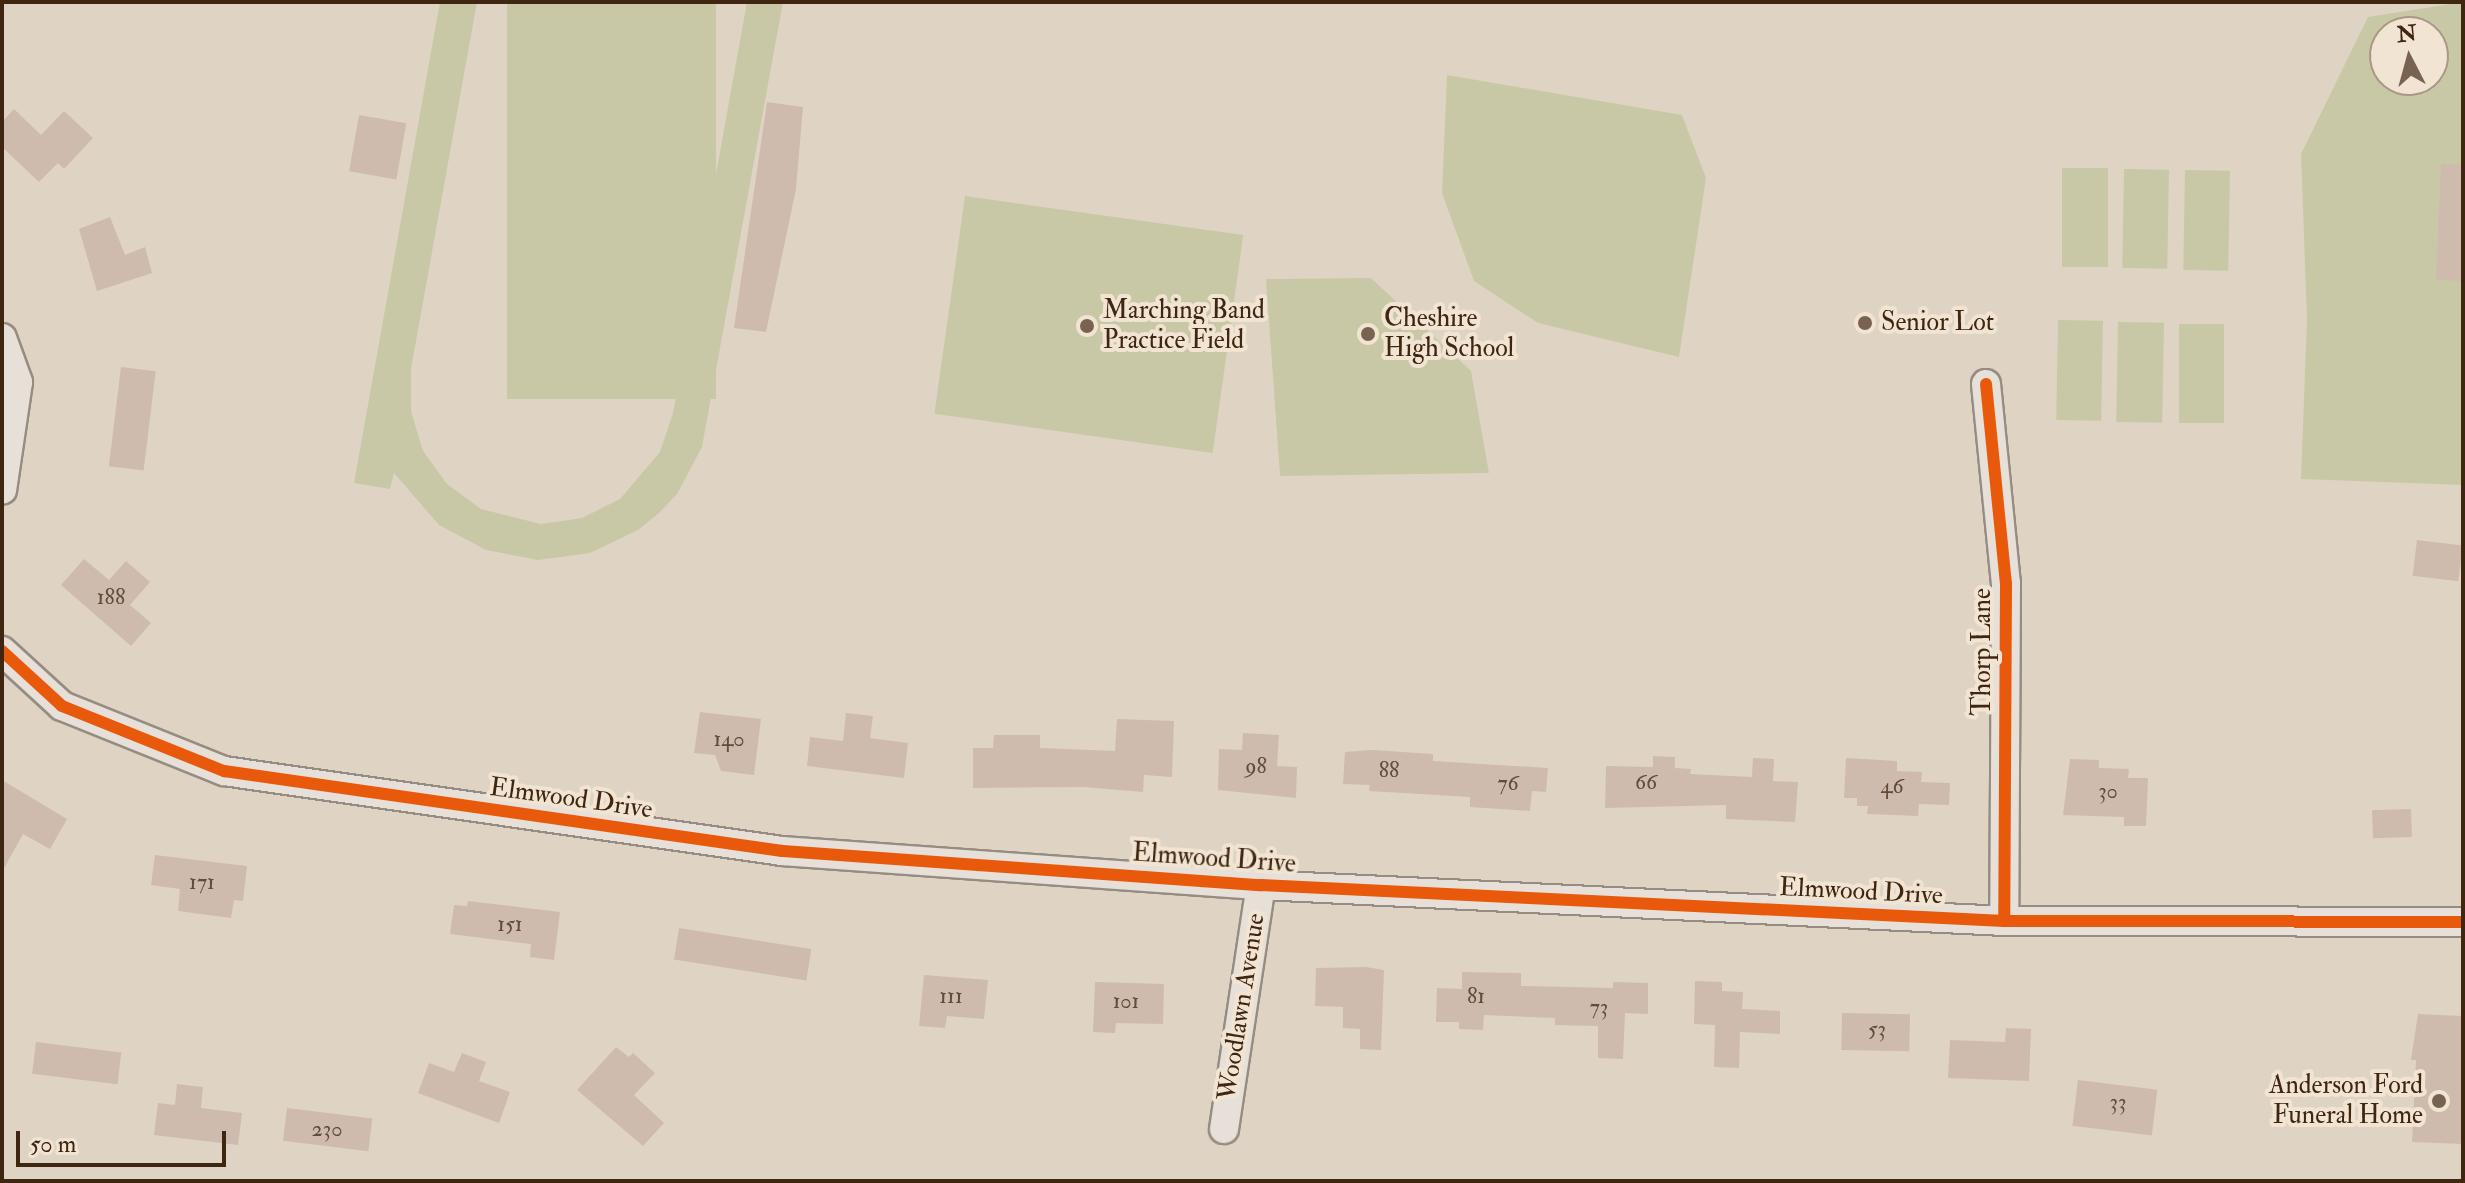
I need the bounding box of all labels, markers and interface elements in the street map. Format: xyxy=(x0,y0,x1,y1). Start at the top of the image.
north arrow xyxy=(2369,16,2449,96)
text: N xyxy=(2395,19,2418,49)
place label: Marching Band Practice Field xyxy=(1103,295,1265,356)
place label: Cheshire High School xyxy=(1384,303,1514,364)
place label: Senior Lot xyxy=(1881,307,1994,339)
marker: Senior Lot xyxy=(1856,314,1874,332)
marker: Marching Band Practice Field xyxy=(1078,317,1096,335)
marker: Cheshire High School xyxy=(1359,325,1377,343)
house number: 188 xyxy=(97,585,125,611)
street label: Thorp Lane xyxy=(1967,588,1999,716)
house number: 140 xyxy=(714,727,744,753)
house number: 98 xyxy=(1245,754,1267,780)
house number: 88 xyxy=(1379,758,1399,784)
house number: 66 xyxy=(1635,770,1657,796)
house number: 76 xyxy=(1497,771,1519,797)
street label: Elmwood Drive xyxy=(488,772,654,826)
house number: 46 xyxy=(1881,774,1903,800)
house number: 30 xyxy=(2098,779,2118,805)
street label: Elmwood Drive xyxy=(1131,838,1297,880)
house number: 171 xyxy=(189,870,215,896)
street label: Elmwood Drive xyxy=(1778,872,1944,912)
street label: Woodlawn Avenue xyxy=(1212,911,1272,1103)
house number: 151 xyxy=(497,912,523,938)
house number: 111 xyxy=(939,984,963,1010)
house number: 81 xyxy=(1467,984,1485,1010)
house number: 101 xyxy=(1113,989,1139,1015)
house number: 73 xyxy=(1590,995,1608,1021)
house number: 53 xyxy=(1868,1017,1886,1043)
place label: Anderson Ford Funeral Home xyxy=(2269,1070,2423,1132)
house number: 33 xyxy=(2110,1090,2126,1116)
marker: Anderson Ford Funeral Home xyxy=(2430,1092,2448,1110)
scale bar xyxy=(20,1115,230,1165)
house number: 230 xyxy=(312,1117,342,1143)
text: 50 m xyxy=(30,1129,76,1160)

